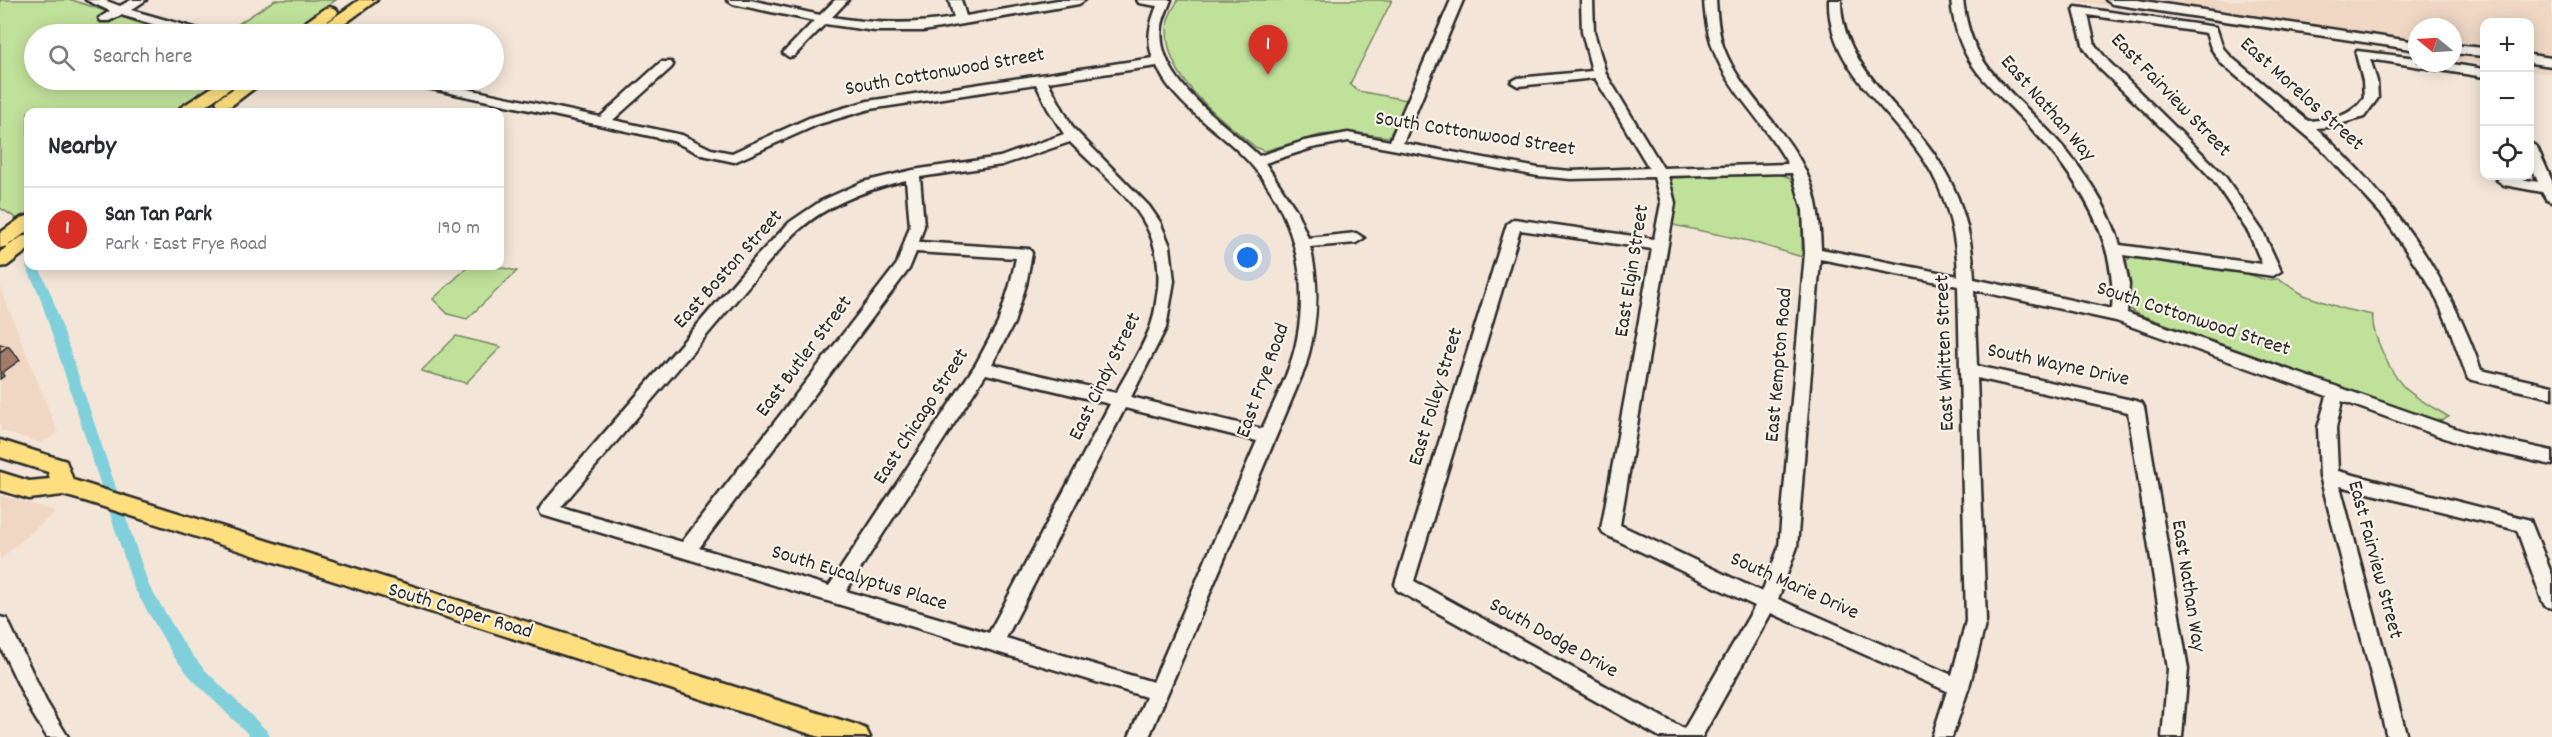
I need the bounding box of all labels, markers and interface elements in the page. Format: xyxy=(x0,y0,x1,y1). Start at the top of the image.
north arrow xyxy=(2408,18,2462,72)
map controls xyxy=(2480,18,2534,180)
button: + xyxy=(2480,18,2534,72)
search box xyxy=(24,24,504,90)
pin: 1 xyxy=(1248,26,1288,75)
street label: East Fairview Street xyxy=(2103,27,2238,165)
street label: East Morelos Street xyxy=(2232,31,2370,159)
icon: search xyxy=(45,41,78,74)
street label: South Cottonwood Street xyxy=(843,41,1047,105)
text: Search here xyxy=(93,42,192,73)
street label: East Nathan Way xyxy=(1992,49,2102,169)
button: − xyxy=(2480,72,2534,126)
street label: South Cottonwood Street xyxy=(1373,104,1577,166)
button: locate xyxy=(2480,126,2534,180)
text: Nearby xyxy=(48,129,116,166)
text: San Tan Park xyxy=(105,200,212,231)
street label: East Elgin Street xyxy=(1608,202,1658,339)
street label: East Boston Street xyxy=(667,203,791,336)
text: 1 xyxy=(65,215,70,243)
text: 190 m xyxy=(437,215,480,243)
text: Park · East Frye Road xyxy=(105,231,267,259)
your location xyxy=(1233,243,1262,272)
street label: East Whitten Street xyxy=(1928,274,1964,432)
street label: South Cottonwood Street xyxy=(2092,275,2294,366)
street label: East Kempton Road xyxy=(1758,287,1802,443)
street label: East Butler Street xyxy=(749,290,861,424)
street label: East Cindy Street xyxy=(1062,308,1150,446)
street label: East Frye Road xyxy=(1229,320,1299,442)
street label: East Folley Street xyxy=(1402,324,1472,470)
street label: South Wayne Drive xyxy=(1984,336,2132,396)
street label: East Chicago Street xyxy=(867,343,978,491)
street label: East Fairview Street xyxy=(2338,477,2410,643)
street label: East Nathan Way xyxy=(2162,518,2212,655)
street label: South Eucalyptus Place xyxy=(767,538,951,620)
street label: South Marie Drive xyxy=(1725,545,1863,629)
street label: South Cooper Road xyxy=(384,576,536,648)
street label: South Dodge Drive xyxy=(1483,591,1623,687)

